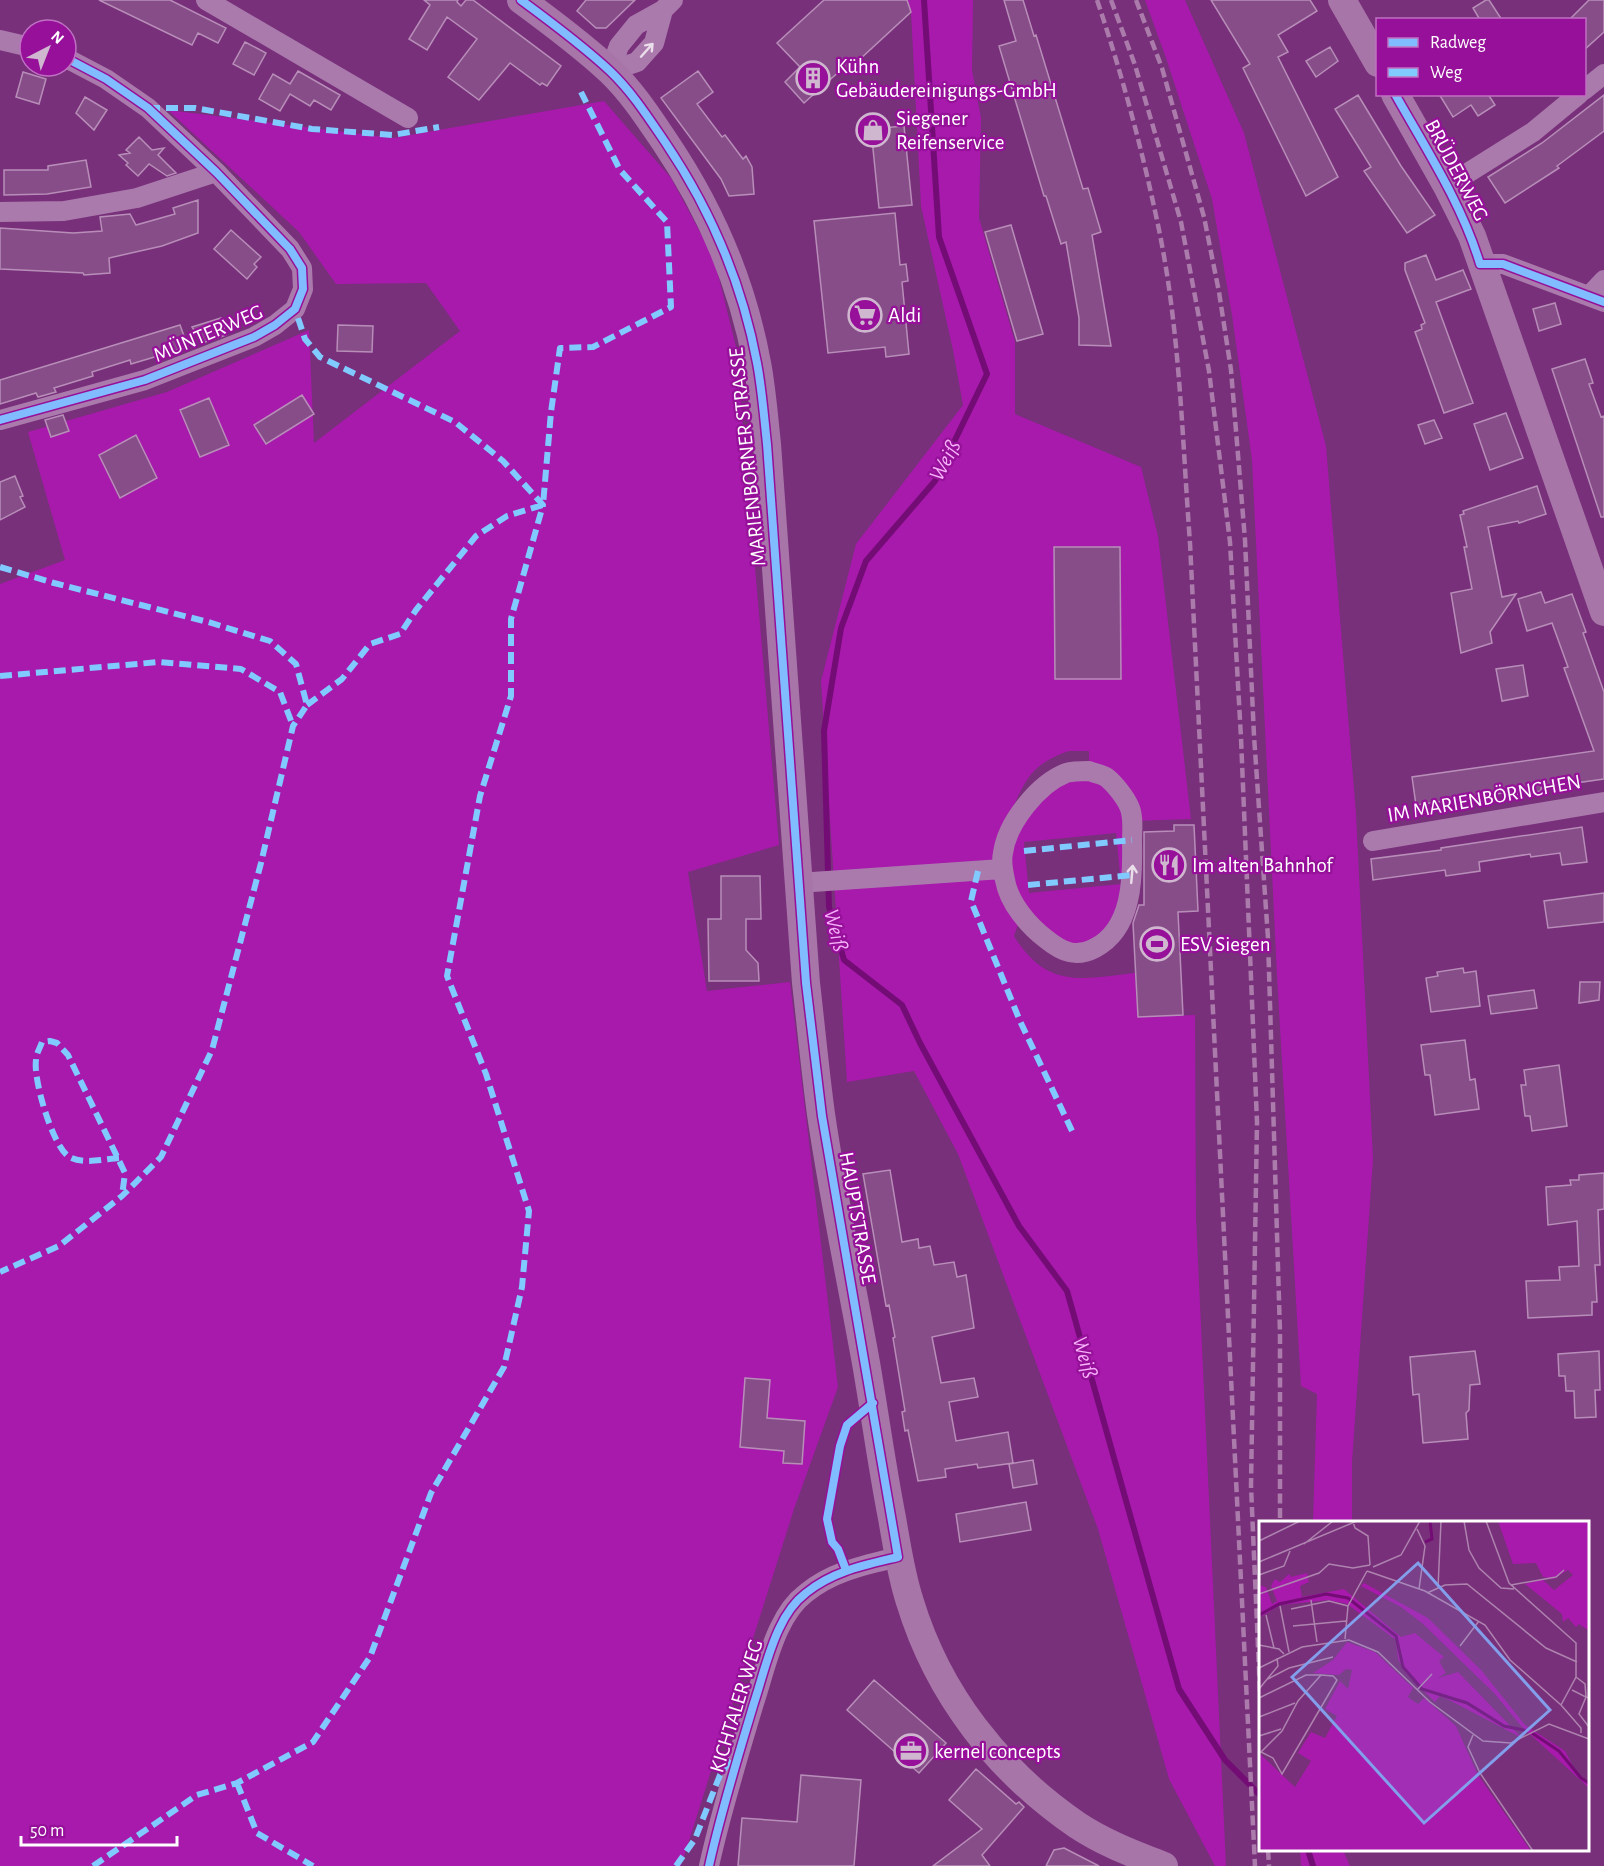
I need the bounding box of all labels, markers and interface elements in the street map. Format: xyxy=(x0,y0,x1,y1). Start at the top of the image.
north arrow xyxy=(18,18,78,78)
legend xyxy=(1376,18,1586,96)
text: N xyxy=(48,28,67,47)
text: Radweg xyxy=(1430,34,1486,52)
one-way arrow xyxy=(640,43,654,58)
place label: Kühn Gebäudereinigungs-GmbH xyxy=(836,56,1057,101)
building icon: Kühn Gebäudereinigungs-GmbH xyxy=(795,60,831,96)
text: Weg xyxy=(1430,64,1462,82)
place label: Siegener Reifenservice xyxy=(896,108,1004,153)
shop icon: Siegener Reifenservice xyxy=(855,112,891,148)
street label: BRÜDERWEG xyxy=(1421,116,1493,224)
supermarket icon: Aldi xyxy=(847,297,883,333)
street label: MÜNTERWEG xyxy=(150,300,266,366)
place label: Aldi xyxy=(888,305,921,326)
street label: MARIENBORNER STRASSE xyxy=(726,346,769,567)
water label: Weiß xyxy=(925,436,965,484)
street label: IM MARIENBÖRNCHEN xyxy=(1386,770,1582,826)
restaurant icon: Im alten Bahnhof xyxy=(1151,847,1187,883)
place label: Im alten Bahnhof xyxy=(1192,855,1334,876)
one-way arrow xyxy=(1127,865,1138,885)
water label: Weiß xyxy=(820,907,852,954)
sports icon: ESV Siegen xyxy=(1139,926,1175,962)
place label: ESV Siegen xyxy=(1180,934,1271,955)
street label: HAUPTSTRASSE xyxy=(836,1150,879,1286)
water label: Weiß xyxy=(1069,1334,1101,1381)
inset map xyxy=(1259,1521,1589,1851)
street label: KICHTALER WEG xyxy=(706,1637,767,1775)
office icon: kernel concepts xyxy=(893,1733,929,1769)
place label: kernel concepts xyxy=(934,1741,1061,1762)
scale bar xyxy=(21,1809,177,1847)
text: 50 m xyxy=(30,1822,64,1840)

